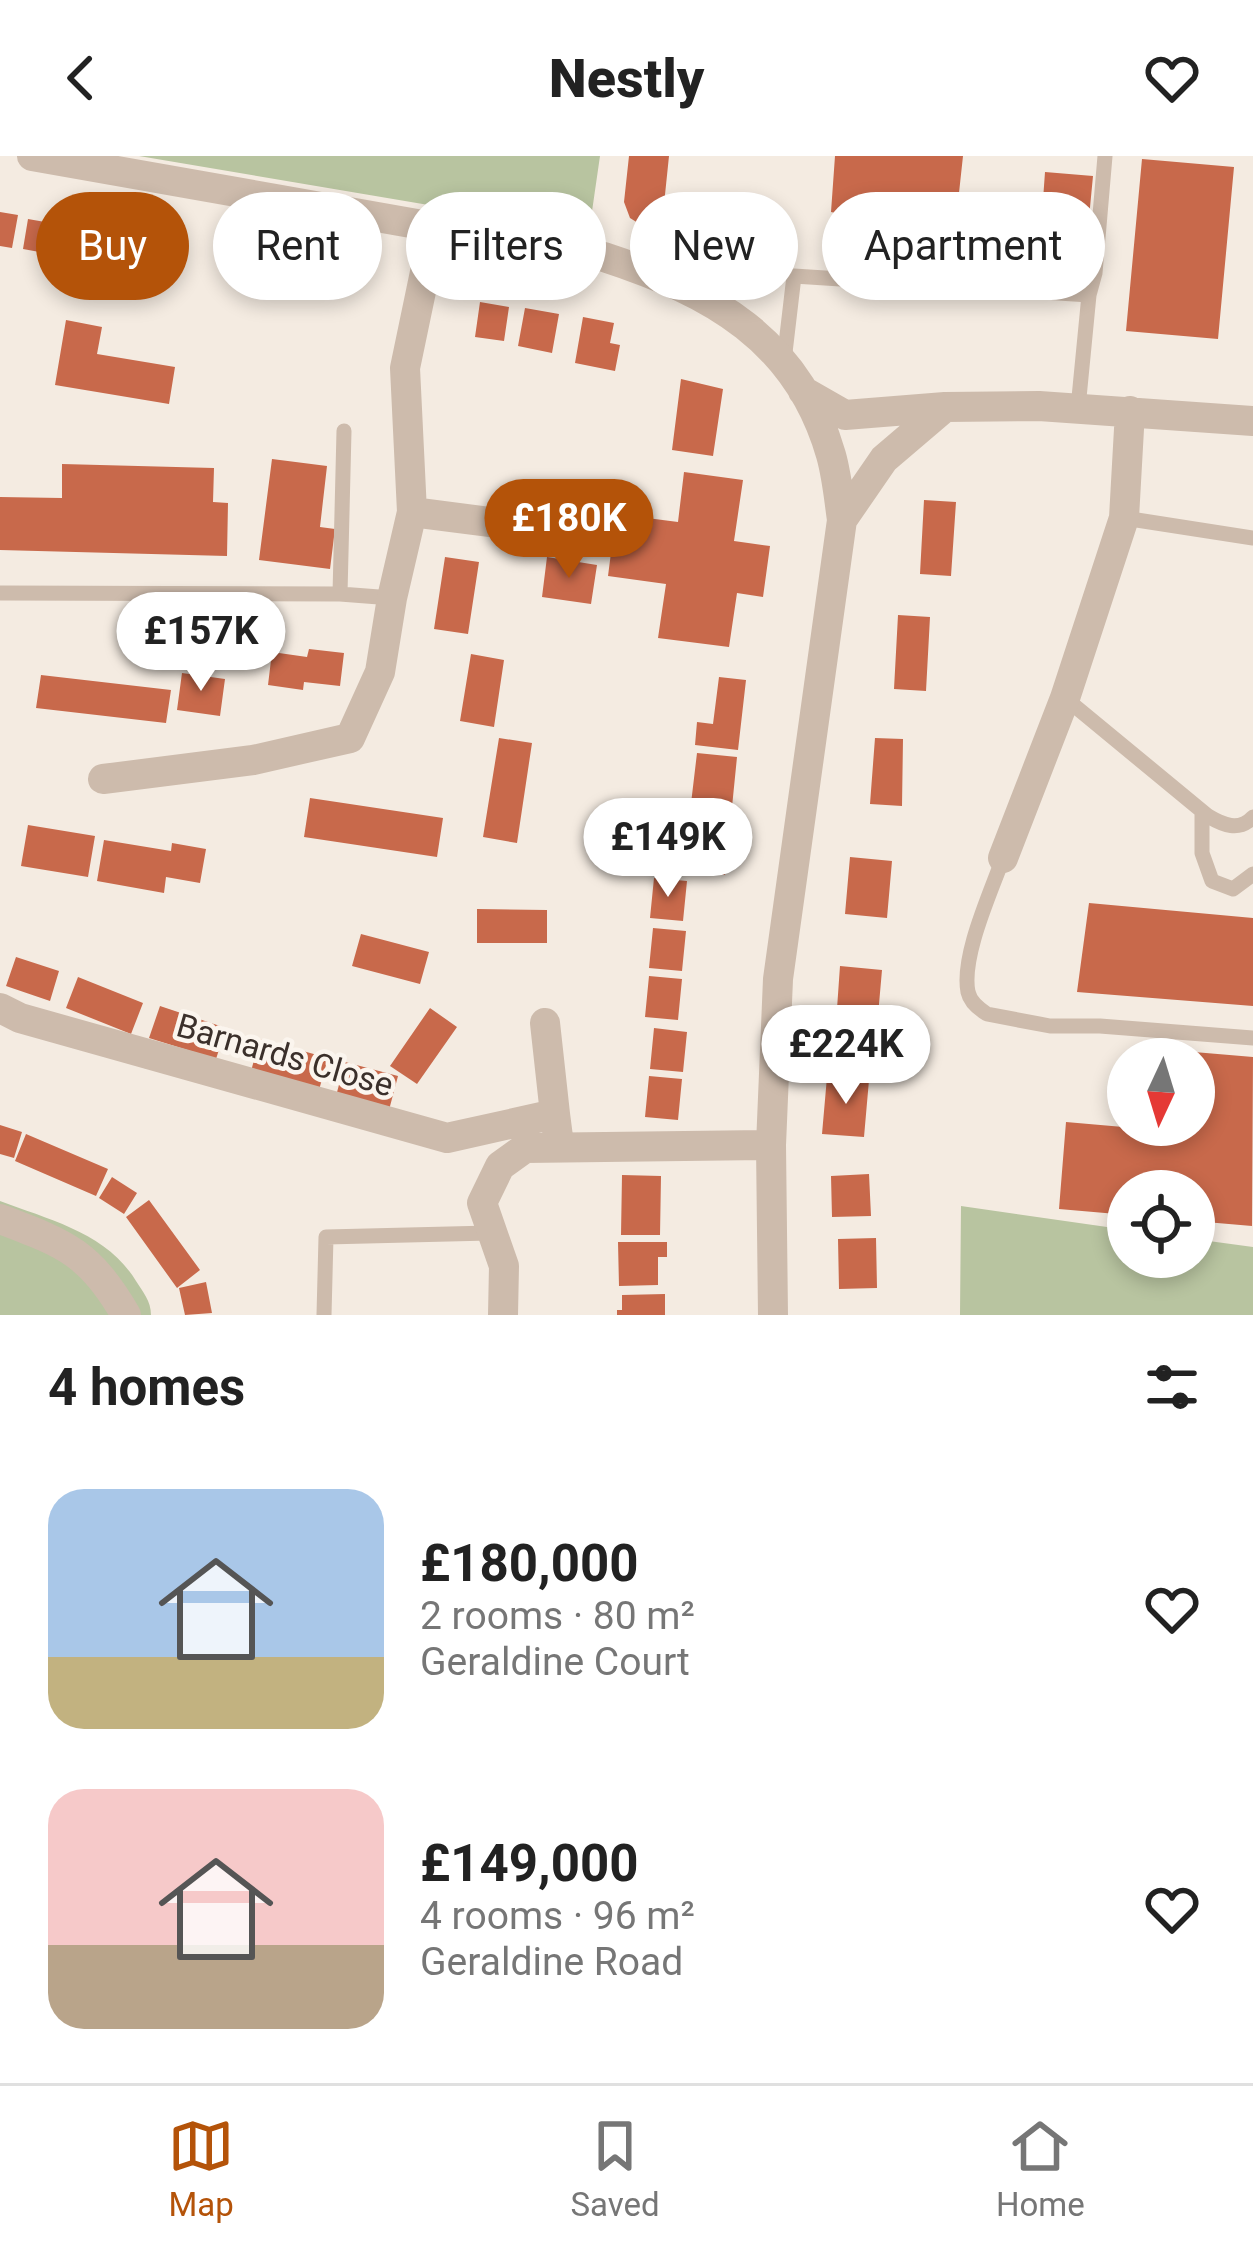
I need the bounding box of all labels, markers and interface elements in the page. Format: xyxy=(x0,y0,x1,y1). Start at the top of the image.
icon: back xyxy=(48,45,114,111)
icon: heart xyxy=(1139,45,1205,111)
text: Nestly xyxy=(549,47,704,110)
chip: Buy xyxy=(36,192,189,300)
chip: Rent xyxy=(213,192,382,300)
chip: Filters xyxy=(406,192,606,300)
chip: New xyxy=(630,192,798,300)
chip: Apartment xyxy=(822,192,1105,300)
pin: £180K xyxy=(485,479,653,581)
text: £180K xyxy=(511,495,627,541)
pin: £157K xyxy=(117,592,285,694)
text: £157K xyxy=(143,608,259,654)
pin: £149K xyxy=(584,798,752,900)
text: £149K xyxy=(610,814,726,860)
street label: Barnards Close xyxy=(172,1005,398,1105)
pin: £224K xyxy=(762,1005,930,1107)
text: £224K xyxy=(788,1021,904,1067)
north arrow xyxy=(1107,1038,1215,1146)
map controls xyxy=(1107,1038,1215,1278)
button: locate xyxy=(1107,1170,1215,1278)
icon: filters xyxy=(1139,1354,1205,1420)
text: 4 homes xyxy=(48,1358,245,1417)
text: £180,000 xyxy=(420,1534,638,1593)
icon: home xyxy=(144,1537,288,1681)
icon: heart xyxy=(1139,1576,1205,1642)
text: 2 rooms · 80 m² xyxy=(420,1593,695,1639)
text: Geraldine Court xyxy=(420,1639,690,1685)
text: £149,000 xyxy=(420,1834,638,1893)
icon: home xyxy=(144,1837,288,1981)
icon: heart xyxy=(1139,1876,1205,1942)
text: 4 rooms · 96 m² xyxy=(420,1893,695,1939)
text: Geraldine Road xyxy=(420,1939,683,1985)
tab: Map xyxy=(168,2113,234,2224)
tab: Saved xyxy=(570,2113,660,2224)
tab: Home xyxy=(996,2113,1085,2224)

